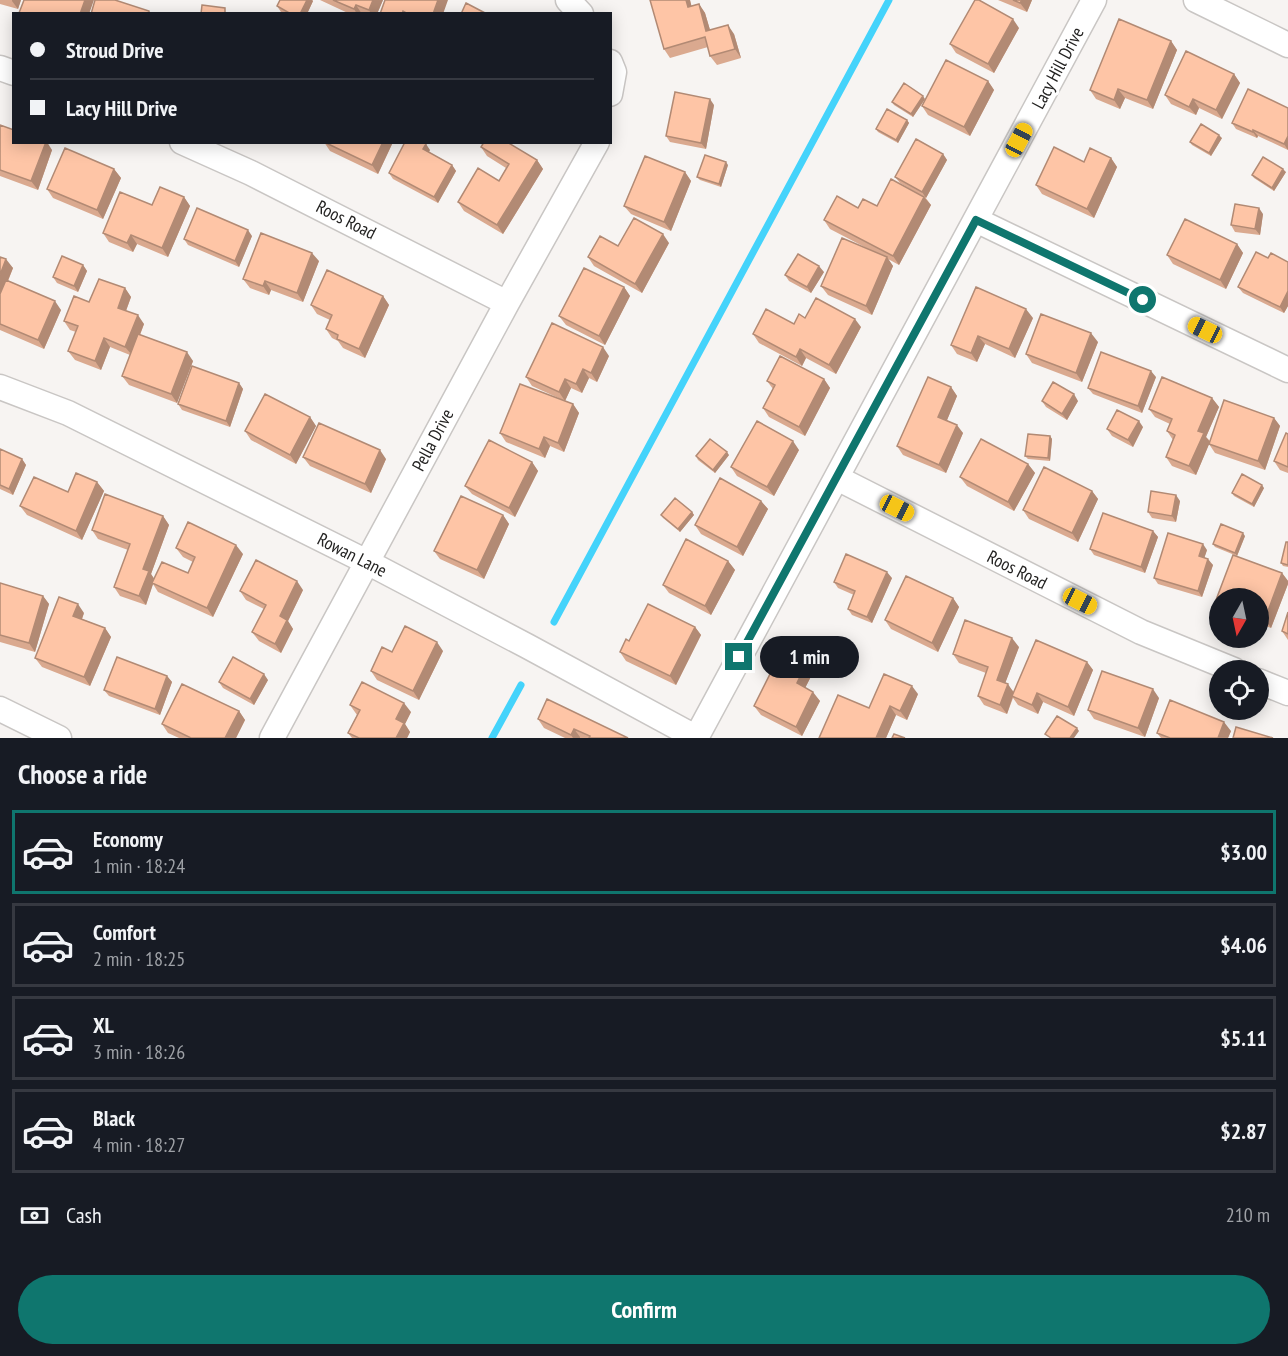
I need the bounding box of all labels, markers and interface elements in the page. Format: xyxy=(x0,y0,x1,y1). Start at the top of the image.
street label: Lacy Hill Drive xyxy=(1026,23,1089,113)
text: Stroud Drive xyxy=(66,36,164,64)
text: Lacy Hill Drive xyxy=(66,94,178,122)
car xyxy=(1003,120,1035,160)
street label: Roos Road xyxy=(312,195,380,244)
route start xyxy=(1129,286,1156,313)
car xyxy=(1185,314,1225,346)
street label: Pella Drive xyxy=(407,405,458,475)
car xyxy=(877,492,917,524)
street label: Rowan Lane xyxy=(314,527,391,582)
street label: Roos Road xyxy=(983,545,1051,594)
car xyxy=(1060,585,1100,617)
north arrow xyxy=(1209,588,1269,648)
map controls xyxy=(1209,588,1269,720)
callout: 1 min xyxy=(760,636,859,678)
route end xyxy=(725,643,752,670)
text: 1 min xyxy=(789,644,830,670)
button: locate xyxy=(1209,660,1269,720)
text: Choose a ride xyxy=(18,757,147,791)
icon: car xyxy=(21,825,75,879)
text: Economy xyxy=(93,825,163,853)
text: $3.00 xyxy=(1220,838,1267,866)
text: 1 min · 18:24 xyxy=(93,853,185,879)
icon: car xyxy=(21,918,75,972)
text: Comfort xyxy=(93,918,156,946)
text: $4.06 xyxy=(1220,931,1267,959)
text: 2 min · 18:25 xyxy=(93,946,185,972)
icon: car xyxy=(21,1011,75,1065)
text: XL xyxy=(93,1011,114,1039)
text: $5.11 xyxy=(1220,1024,1267,1052)
text: 3 min · 18:26 xyxy=(93,1039,185,1065)
icon: car xyxy=(21,1104,75,1158)
text: Black xyxy=(93,1104,135,1132)
text: $2.87 xyxy=(1220,1117,1267,1145)
text: 4 min · 18:27 xyxy=(93,1132,185,1158)
icon: cash xyxy=(18,1199,51,1232)
text: Cash xyxy=(66,1201,102,1229)
text: 210 m xyxy=(1226,1202,1270,1228)
button: Confirm xyxy=(18,1275,1270,1344)

